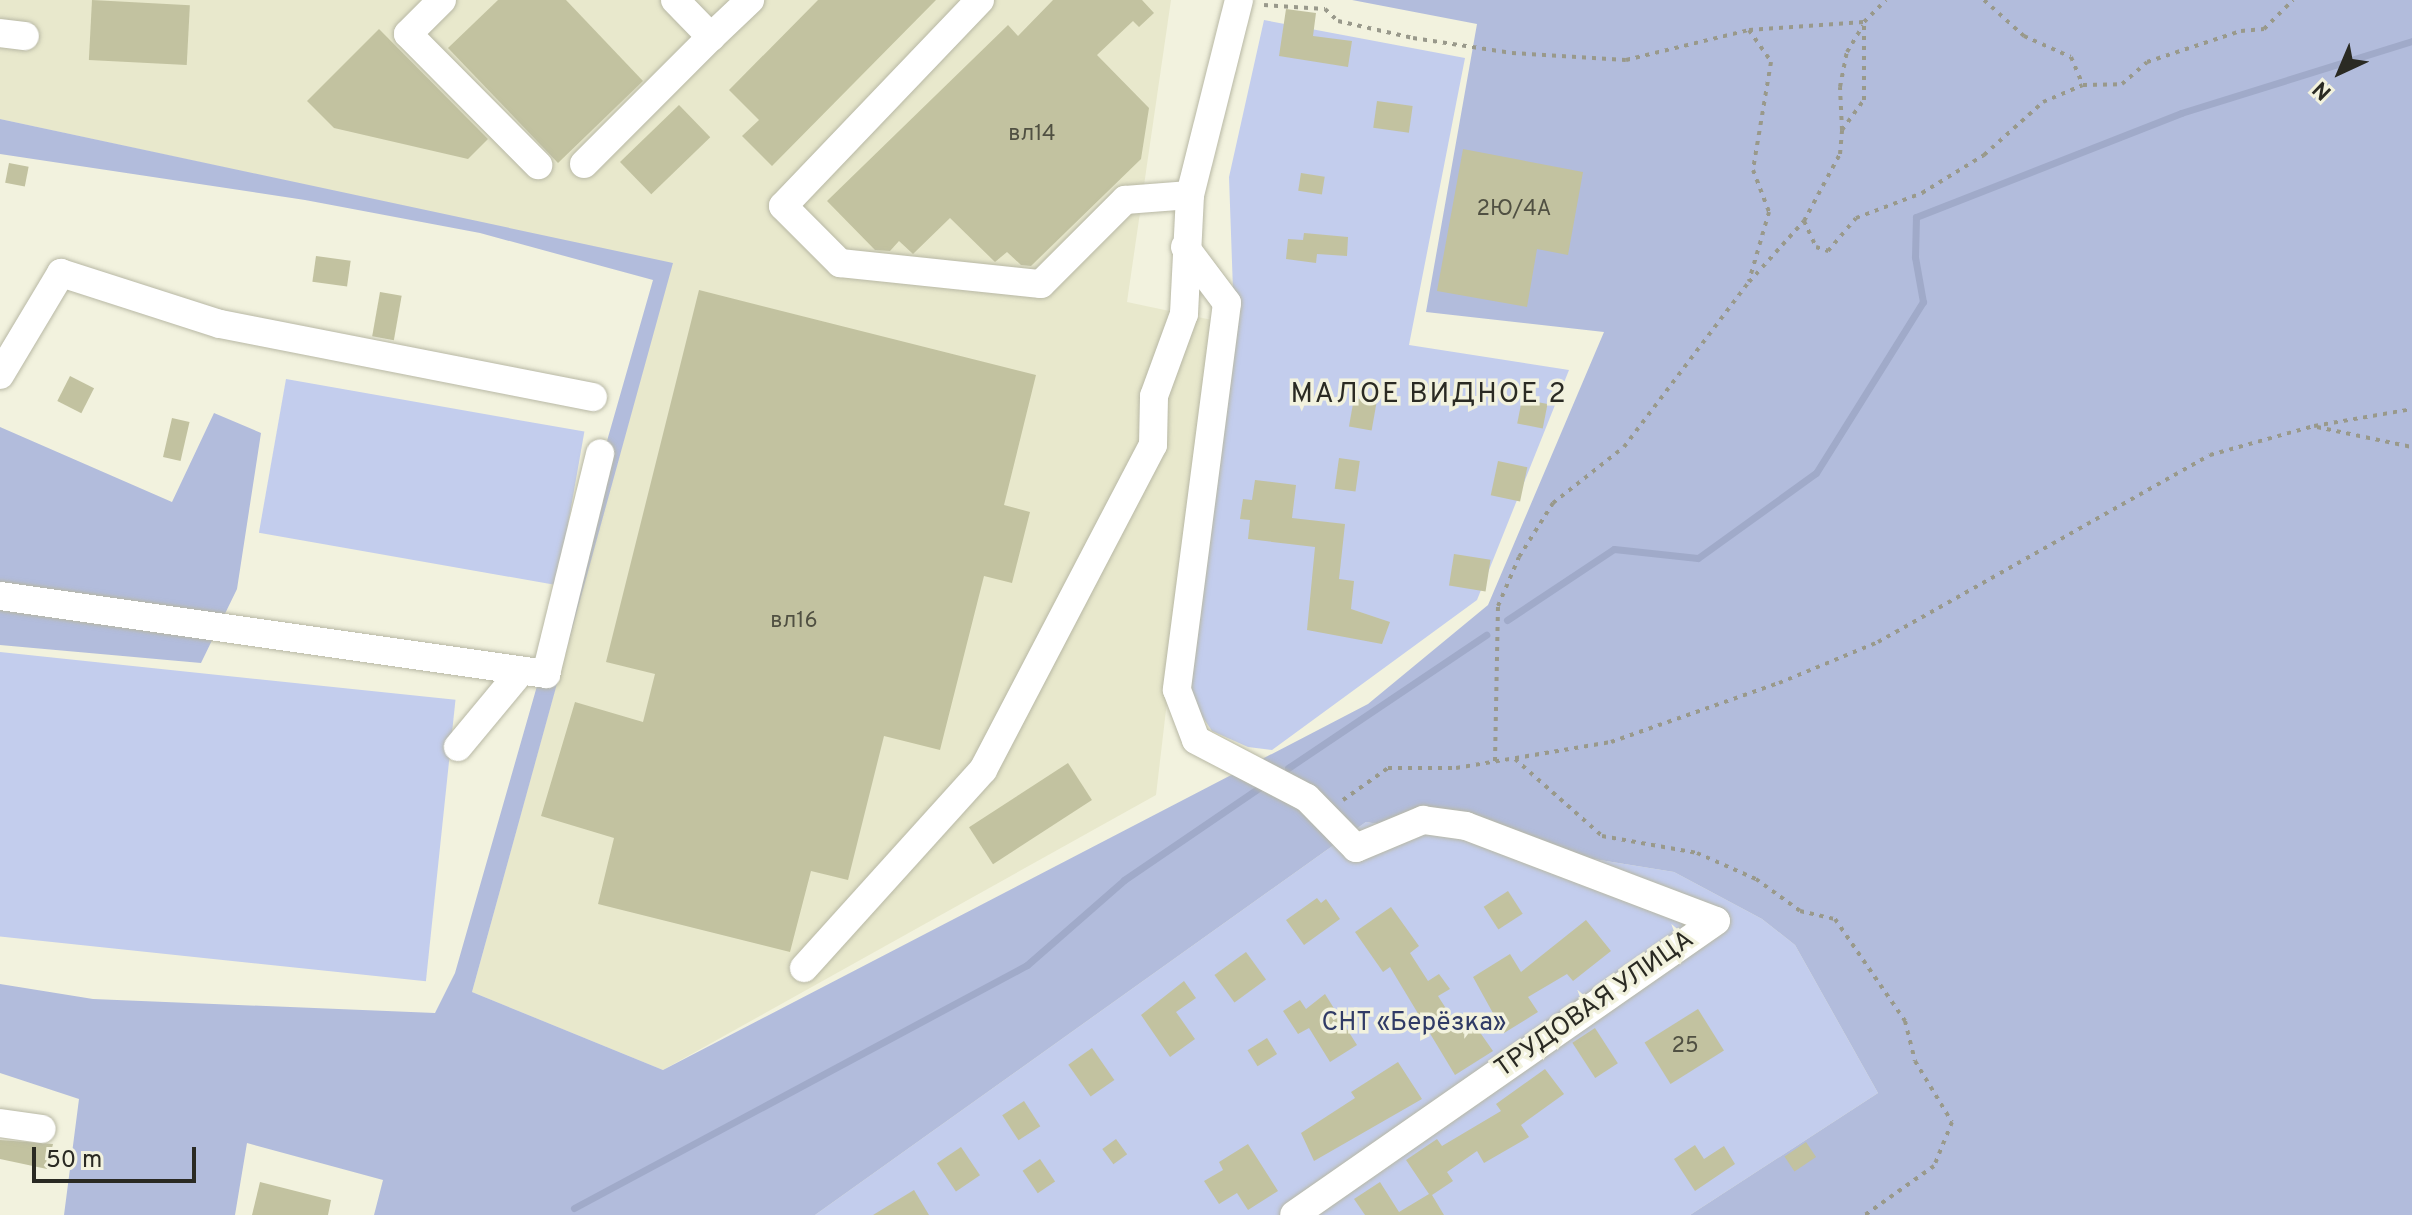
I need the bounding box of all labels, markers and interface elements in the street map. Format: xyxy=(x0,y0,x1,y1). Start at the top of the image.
north arrow xyxy=(2300,32,2380,112)
text: N xyxy=(2308,74,2338,105)
house number: вл14 xyxy=(1008,122,1056,148)
house number: 2Ю/4А xyxy=(1476,197,1552,223)
district label: МАЛОЕ ВИДНОЕ 2 xyxy=(1290,378,1568,412)
house number: вл16 xyxy=(770,609,818,635)
street label: ТРУДОВАЯ УЛИЦА xyxy=(1490,925,1700,1085)
park label: СНТ «Берёзка» xyxy=(1321,1008,1507,1040)
house number: 25 xyxy=(1671,1034,1699,1060)
scale bar xyxy=(36,1131,200,1181)
text: 50 m xyxy=(46,1146,102,1176)

